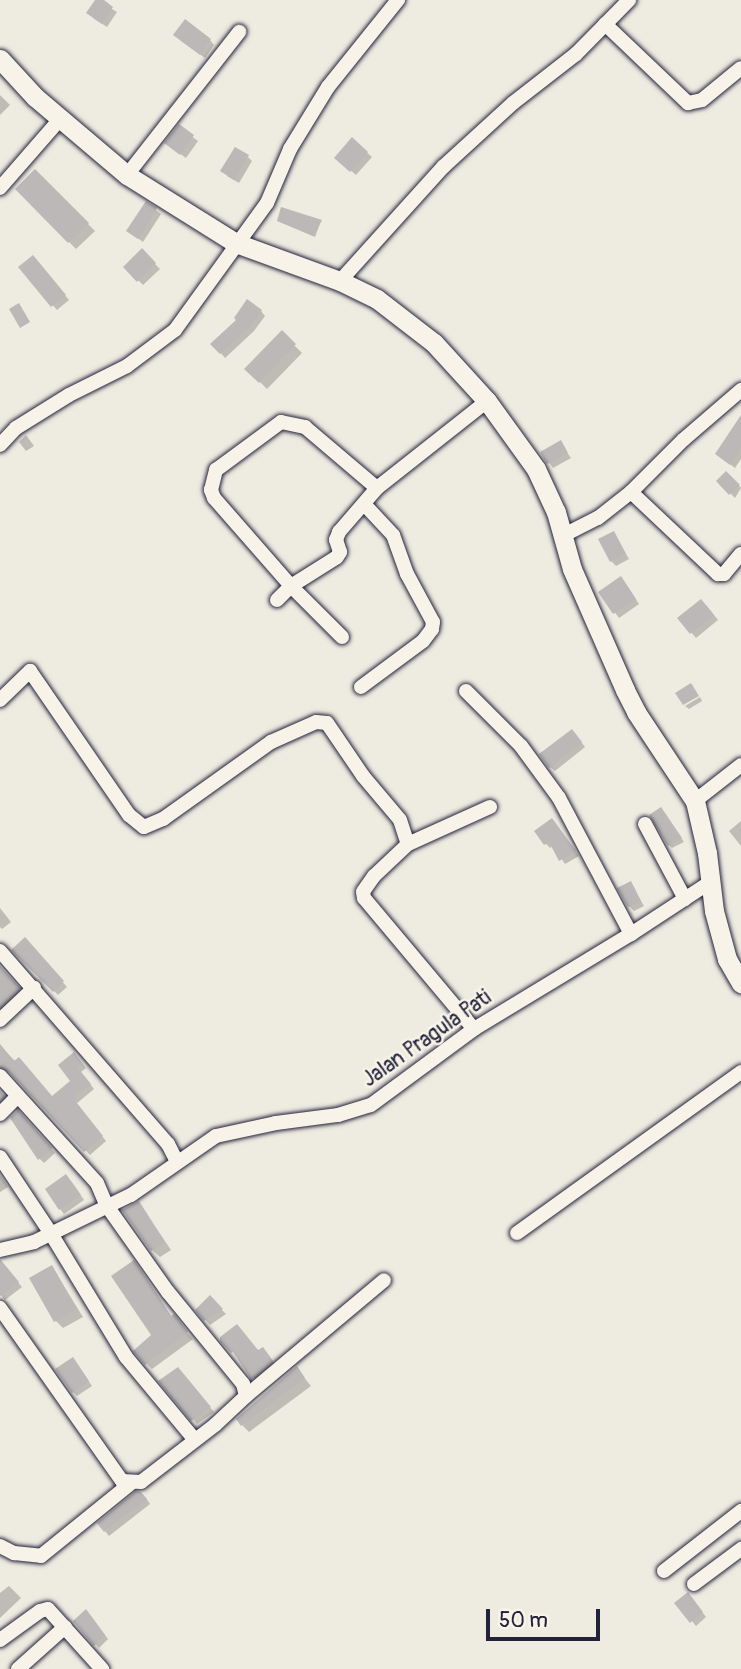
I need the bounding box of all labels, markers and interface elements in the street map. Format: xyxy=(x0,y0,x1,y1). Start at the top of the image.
street label: Jalan Pragula Pati xyxy=(358,985,496,1093)
scale bar xyxy=(489,1596,603,1640)
text: 50 m xyxy=(499,1607,548,1634)

